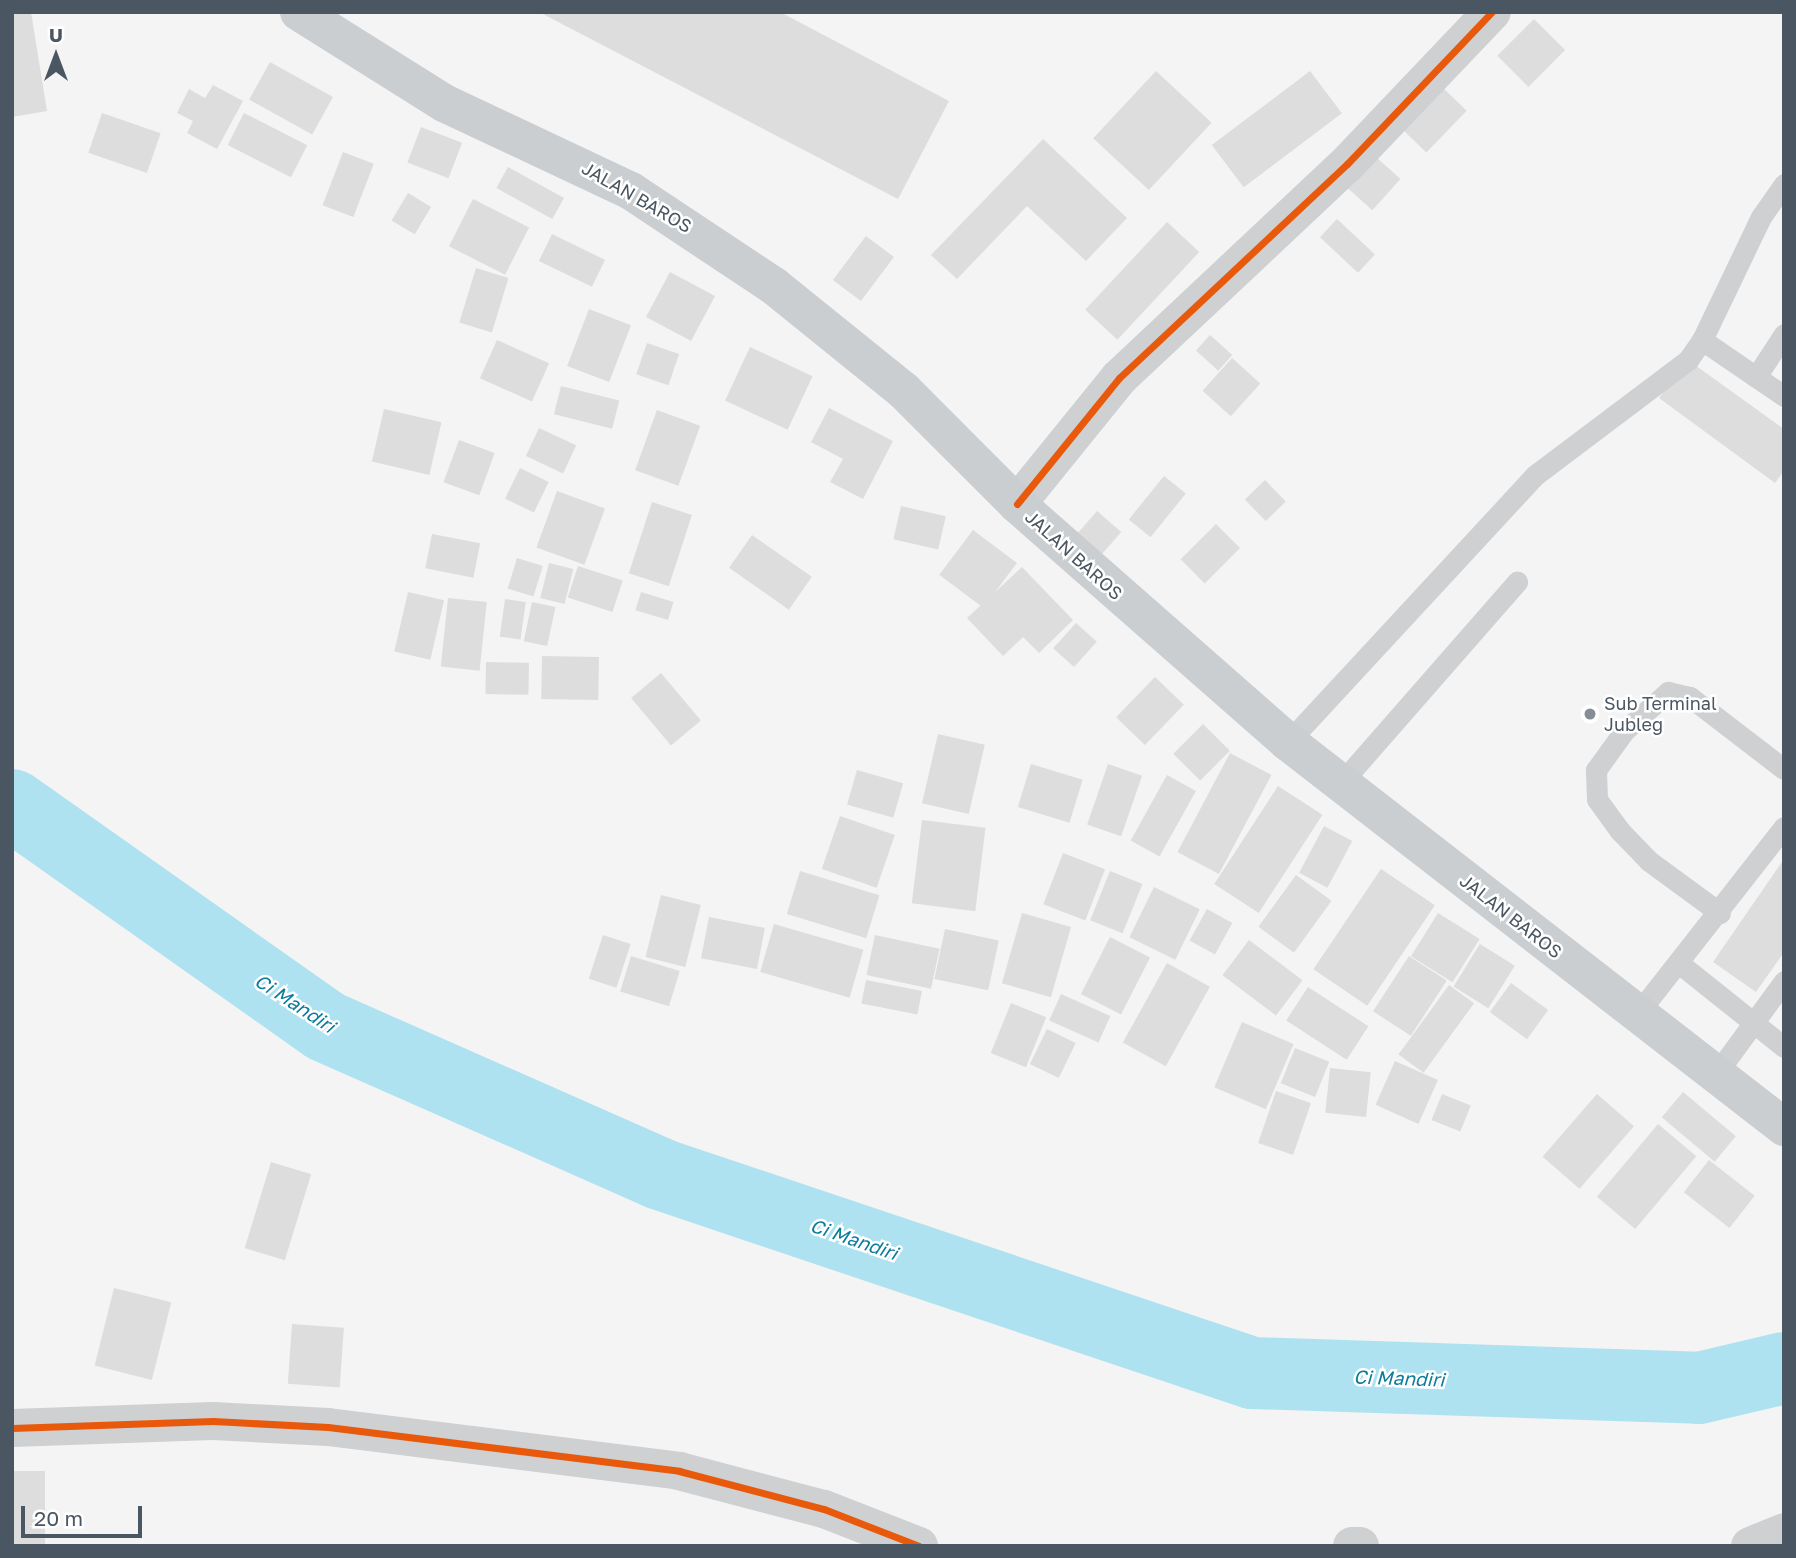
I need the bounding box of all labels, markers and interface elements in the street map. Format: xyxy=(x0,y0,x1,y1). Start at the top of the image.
north arrow xyxy=(21,21,91,91)
text: U xyxy=(49,23,63,46)
street label: JALAN BAROS xyxy=(578,157,696,237)
street label: JALAN BAROS xyxy=(1021,506,1127,604)
place label: Sub Terminal Jubleg xyxy=(1604,693,1717,736)
marker: Sub Terminal Jubleg xyxy=(1582,706,1598,722)
street label: JALAN BAROS xyxy=(1456,870,1566,962)
water label: Ci Mandiri xyxy=(251,969,339,1037)
water label: Ci Mandiri xyxy=(807,1213,901,1265)
water label: Ci Mandiri xyxy=(1353,1365,1445,1391)
scale bar xyxy=(24,1492,145,1536)
text: 20 m xyxy=(34,1505,83,1531)

